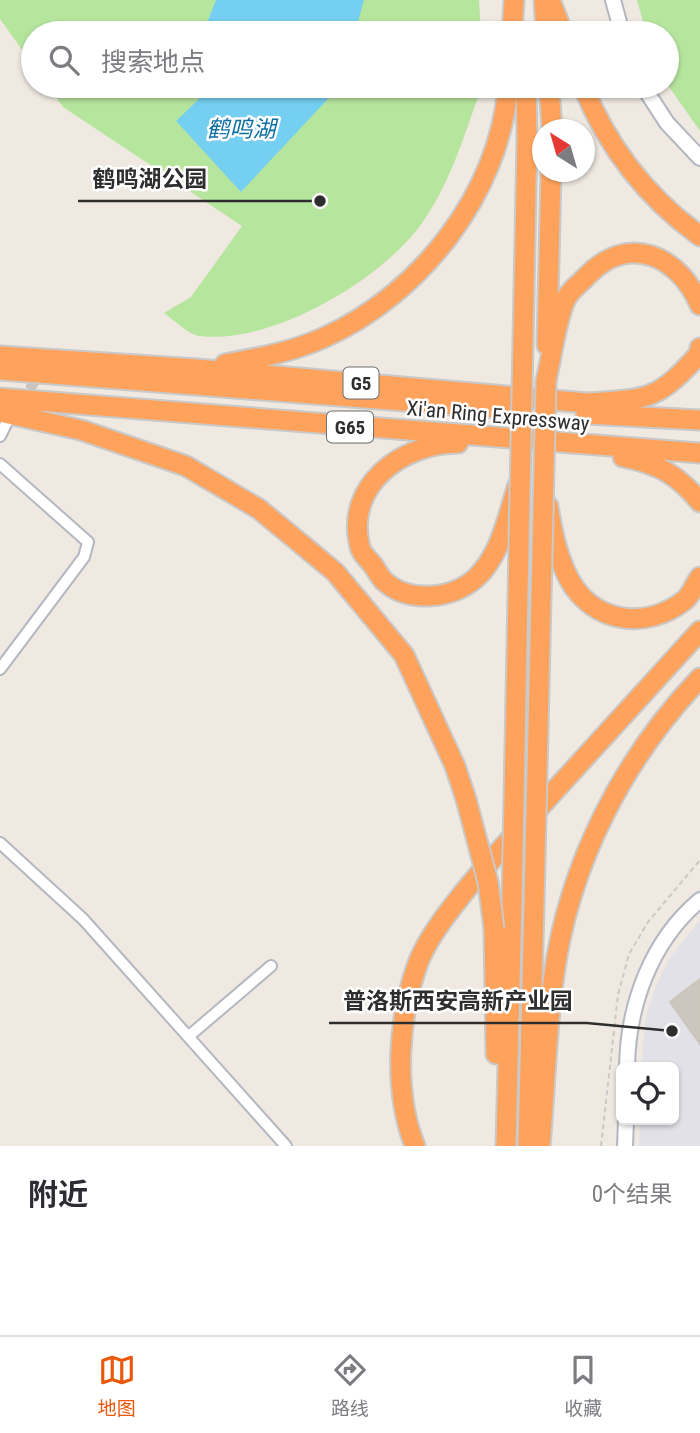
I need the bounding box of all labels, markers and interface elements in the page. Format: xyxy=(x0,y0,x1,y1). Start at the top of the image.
search box xyxy=(21,21,679,98)
icon: search xyxy=(45,41,83,79)
text: 搜索地点 xyxy=(101,47,205,77)
water label: 鹤鸣湖 xyxy=(207,116,279,143)
north arrow xyxy=(532,119,595,182)
callout: 鹤鸣湖公园 xyxy=(78,157,221,201)
text: 鹤鸣湖公园 xyxy=(93,166,208,193)
road number: G5 xyxy=(344,368,378,398)
street label: Xi'an Ring Expressway xyxy=(406,396,591,436)
road number: G65 xyxy=(327,412,373,442)
callout: 普洛斯西安高新产业园 xyxy=(329,979,587,1023)
text: 普洛斯西安高新产业园 xyxy=(343,988,573,1015)
map controls xyxy=(616,1062,679,1125)
button: locate xyxy=(616,1062,679,1125)
text: 附近 xyxy=(28,1177,88,1212)
text: 0个结果 xyxy=(592,1181,672,1208)
tab: 地图 xyxy=(98,1351,136,1420)
tab: 路线 xyxy=(331,1351,369,1420)
tab: 收藏 xyxy=(564,1351,602,1420)

